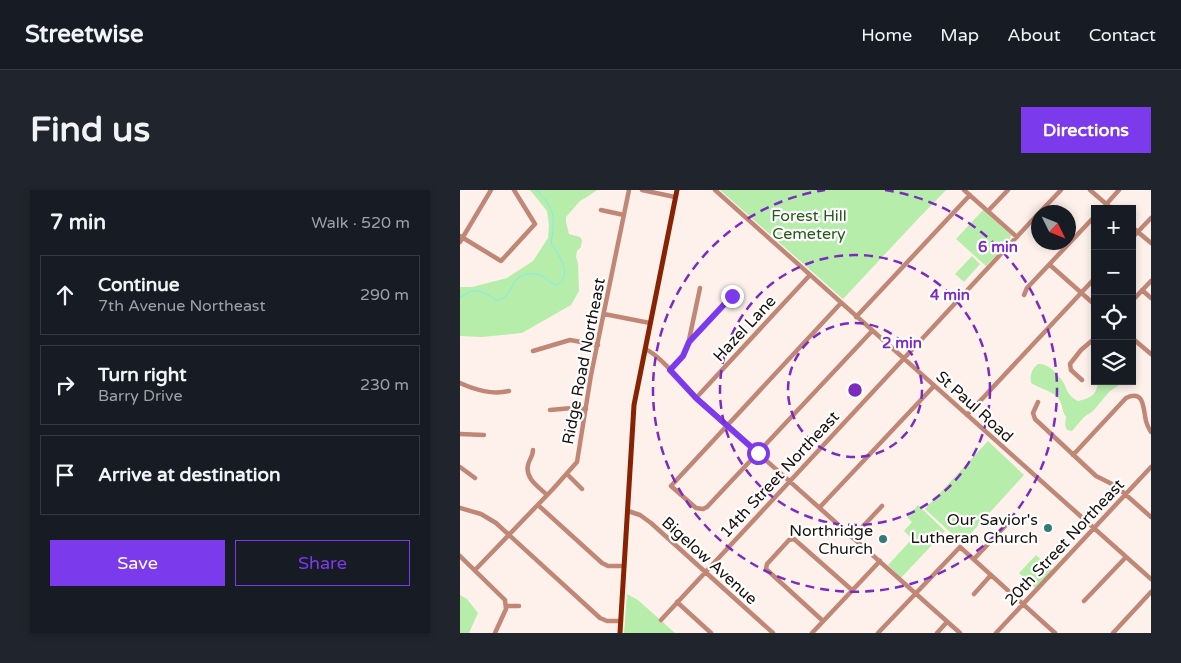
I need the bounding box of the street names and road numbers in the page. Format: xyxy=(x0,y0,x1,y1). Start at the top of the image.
street label: Ridge Road Northeast xyxy=(558,276,610,446)
street label: Hazel Lane xyxy=(709,291,780,366)
street label: St Paul Road xyxy=(932,367,1017,447)
street label: 14th Street Northeast xyxy=(716,407,844,542)
street label: 20th Street Northeast xyxy=(1001,475,1129,610)
street label: Bigelow Avenue xyxy=(657,513,761,609)

